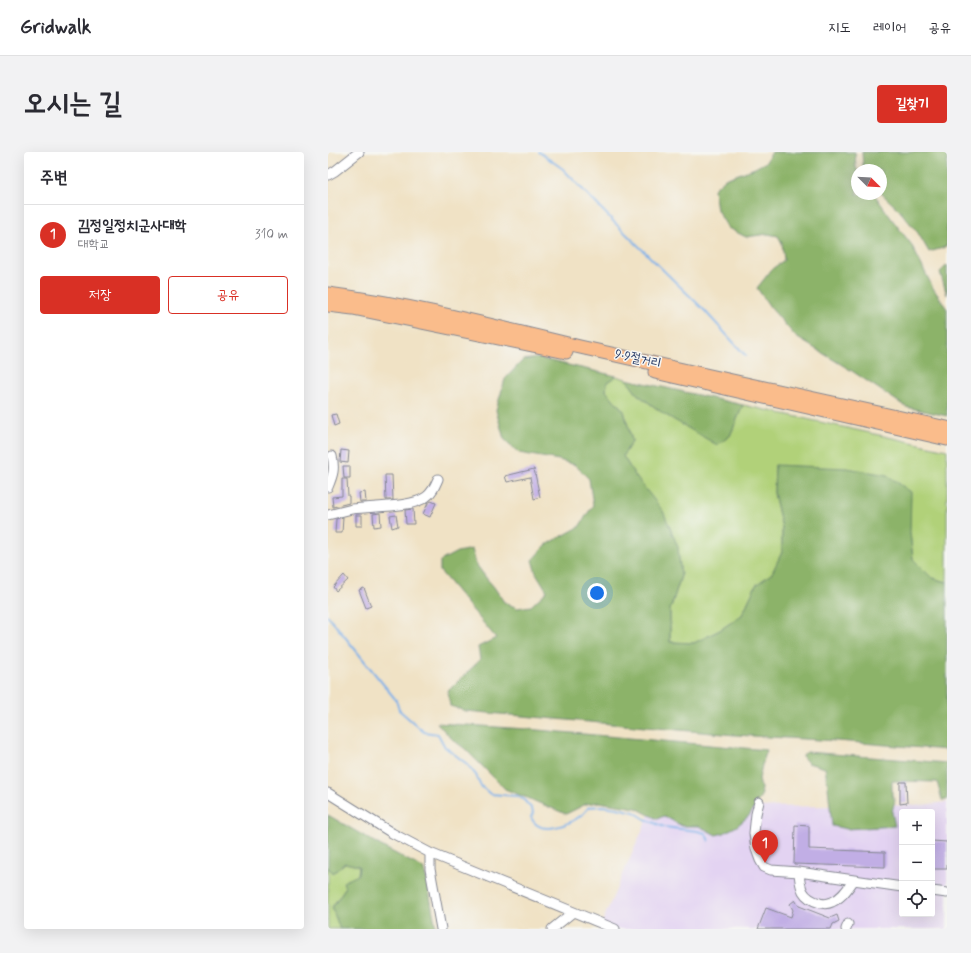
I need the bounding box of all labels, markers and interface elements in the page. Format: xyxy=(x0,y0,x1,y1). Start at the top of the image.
text: Gridwalk xyxy=(20,15,91,40)
text: 지도 xyxy=(828,19,851,37)
text: 레이어 xyxy=(873,19,906,37)
text: 공유 xyxy=(928,19,951,37)
button: 길찾기 xyxy=(877,85,947,123)
text: 오시는 길 xyxy=(24,86,122,123)
north arrow xyxy=(851,164,887,200)
text: 주변 xyxy=(40,167,67,189)
text: 김정일정치군사대학 xyxy=(78,216,187,236)
text: 1 xyxy=(50,226,56,243)
text: 310 m xyxy=(255,226,288,243)
text: 대학교 xyxy=(78,236,109,253)
button: 저장 xyxy=(40,276,160,314)
button: 공유 xyxy=(168,276,288,314)
street label: 9·9절거리 xyxy=(613,346,663,372)
your location xyxy=(587,583,607,603)
map controls xyxy=(899,809,935,917)
button: + xyxy=(899,809,935,845)
pin: 1 xyxy=(752,830,778,863)
button: − xyxy=(899,845,935,881)
button: locate xyxy=(899,881,935,917)

